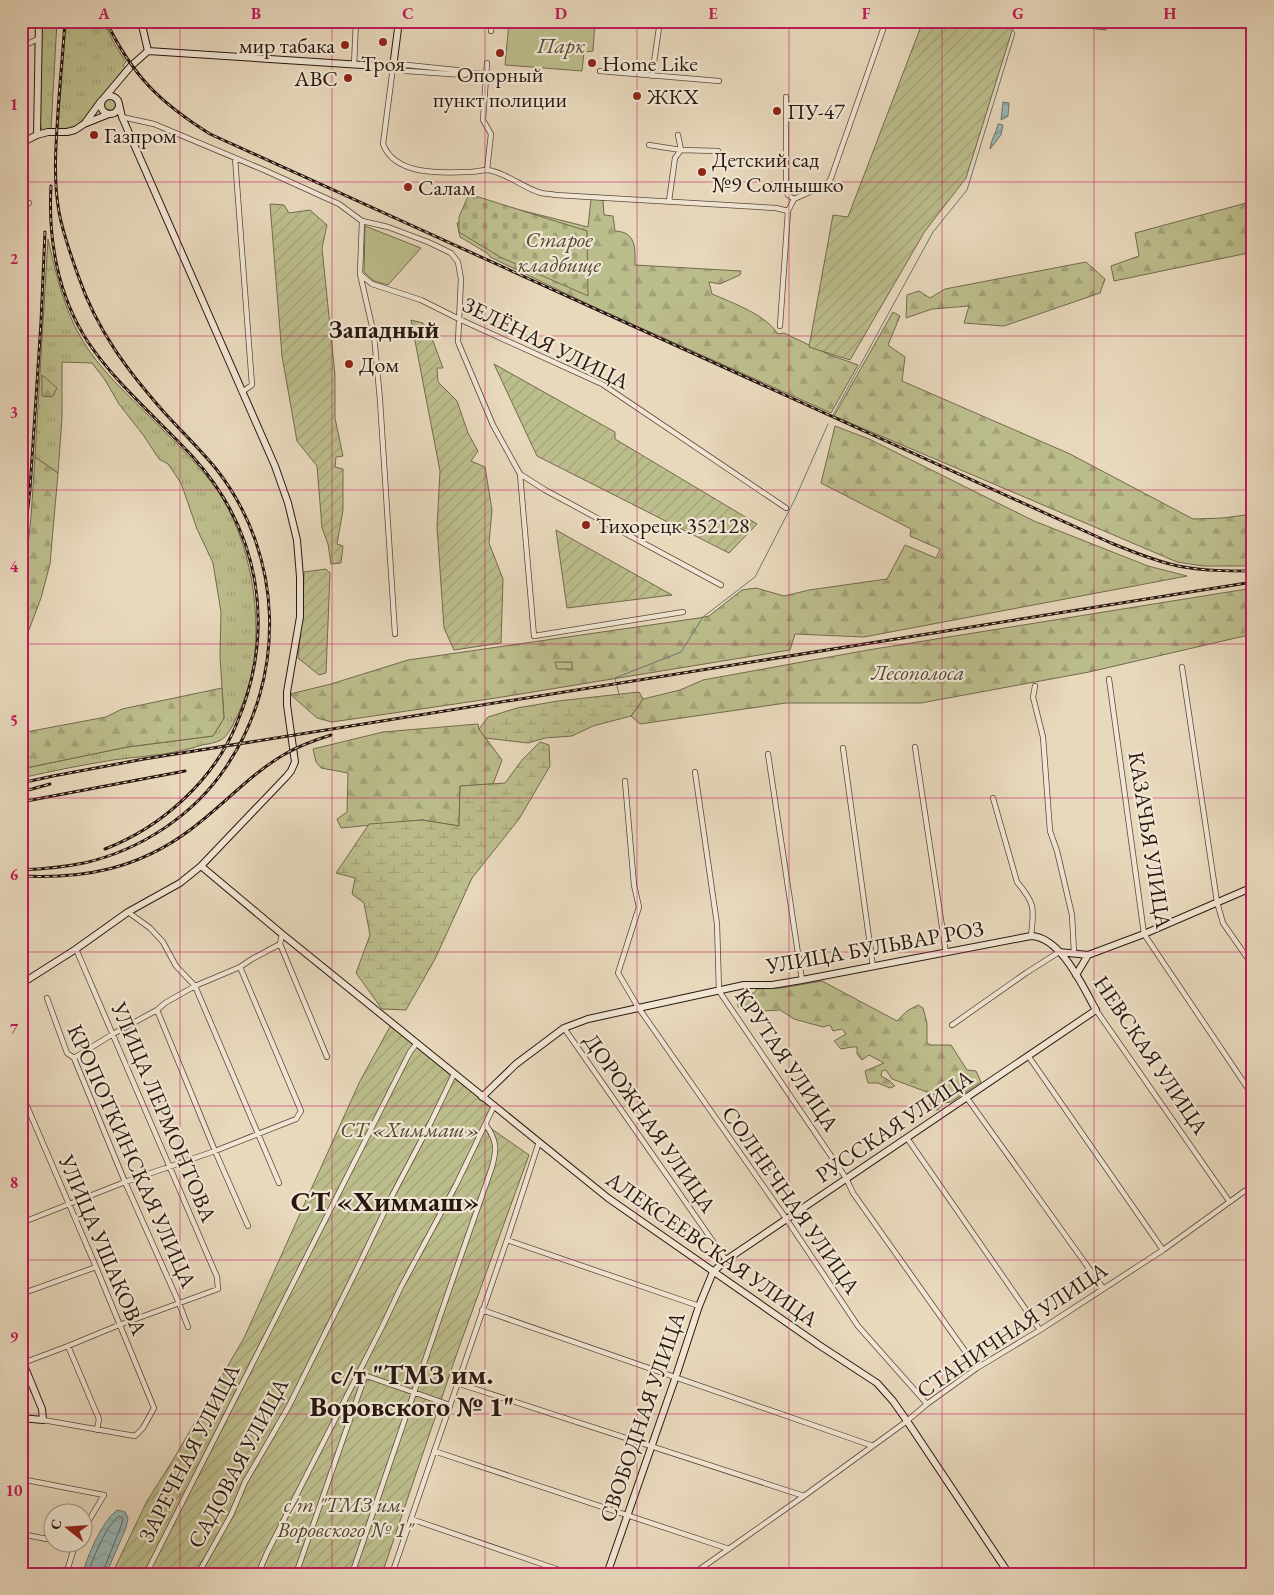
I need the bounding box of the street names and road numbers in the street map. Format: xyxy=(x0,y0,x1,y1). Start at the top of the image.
street label: ЗЕЛЁНАЯ УЛИЦА xyxy=(458,290,635,396)
street label: КАЗАЧЬЯ УЛИЦА xyxy=(1122,749,1178,931)
street label: УЛИЦА БУЛЬВАР РОЗ xyxy=(763,914,986,981)
street label: НЕВСКАЯ УЛИЦА xyxy=(1087,970,1215,1141)
street label: КРУТАЯ УЛИЦА xyxy=(729,983,846,1138)
street label: УЛИЦА ЛЕРМОНТОВА xyxy=(104,997,224,1227)
street label: КРОПОТКИНСКАЯ УЛИЦА xyxy=(61,1020,204,1293)
street label: ДОРОЖНАЯ УЛИЦА xyxy=(577,1028,723,1219)
street label: РУССКАЯ УЛИЦА xyxy=(810,1062,979,1189)
street label: СОЛНЕЧНАЯ УЛИЦА xyxy=(715,1100,867,1300)
street label: УЛИЦА УШАКОВА xyxy=(52,1150,154,1340)
street label: АЛЕКСЕЕВСКАЯ УЛИЦА xyxy=(599,1164,825,1334)
street label: СТАНИЧНАЯ УЛИЦА xyxy=(911,1255,1114,1405)
street label: СВОБОДНАЯ УЛИЦА xyxy=(592,1307,692,1526)
street label: ЗАРЕЧНАЯ УЛИЦА xyxy=(132,1358,247,1547)
street label: САДОВАЯ УЛИЦА xyxy=(181,1372,295,1553)

